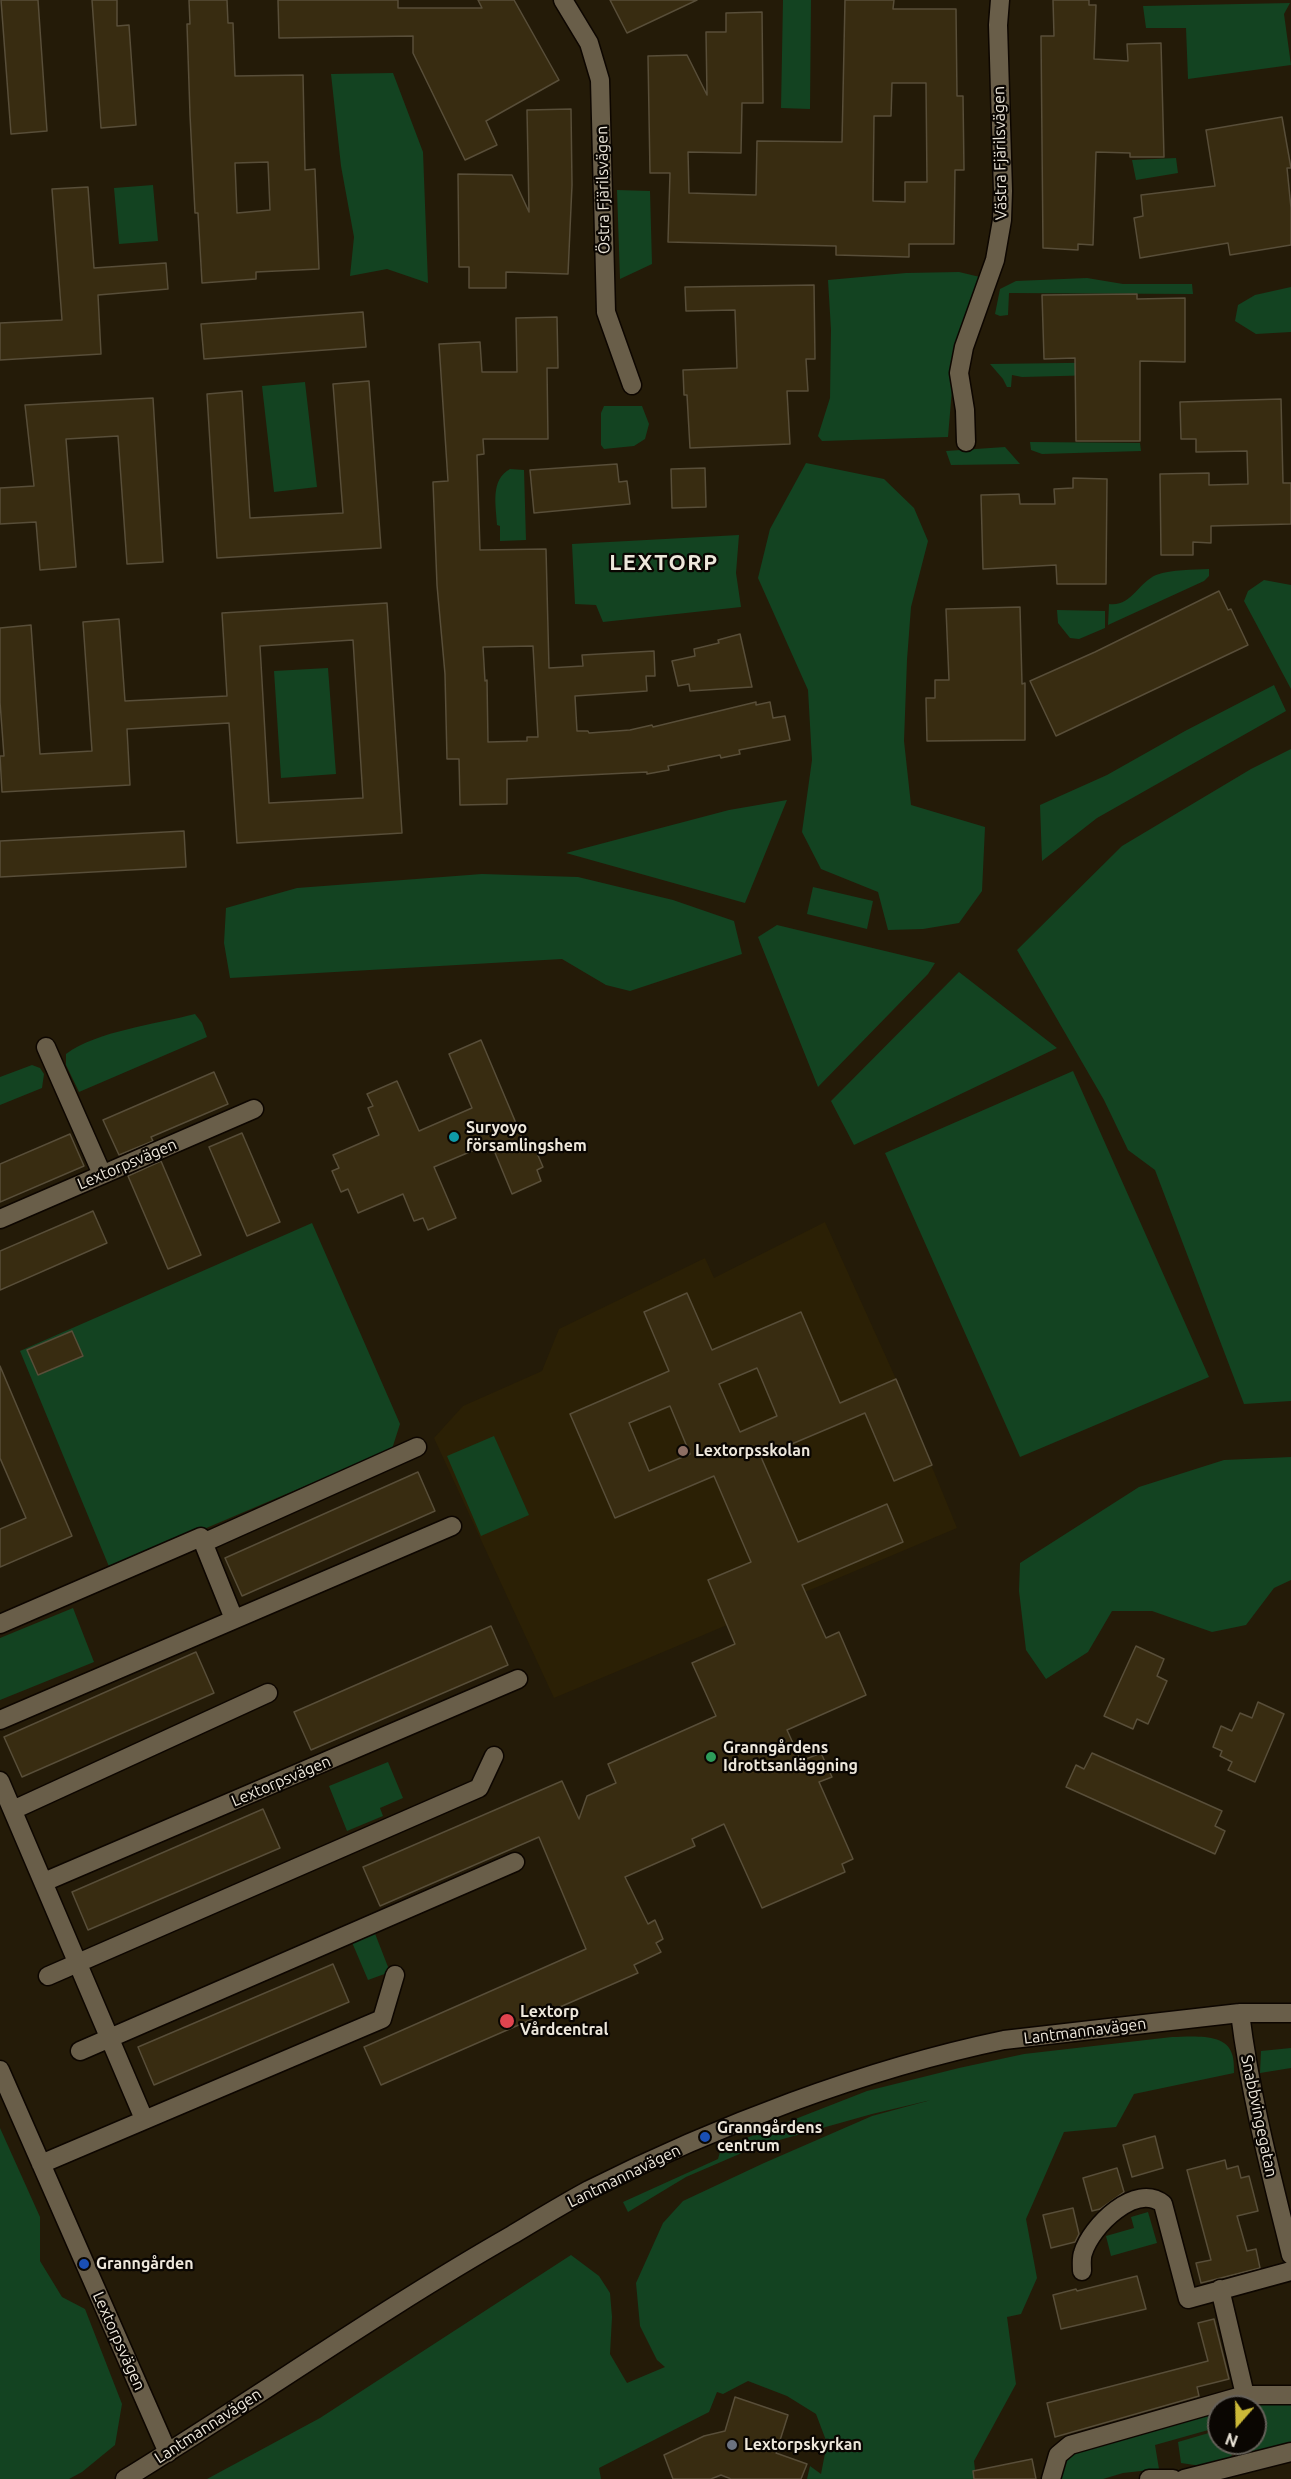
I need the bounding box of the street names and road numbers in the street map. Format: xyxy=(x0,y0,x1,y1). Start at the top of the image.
street label: Västra Fjärilsvägen xyxy=(989,86,1011,220)
street label: Östra Fjärilsvägen xyxy=(592,126,614,254)
street label: Lextorpsvägen xyxy=(74,1134,180,1194)
street label: Lextorpsvägen xyxy=(228,1751,334,1811)
street label: Lantmannavägen xyxy=(1023,2014,1147,2048)
street label: Snabbvingegatan xyxy=(1237,2053,1281,2179)
street label: Lantmannavägen xyxy=(564,2140,684,2212)
street label: Lextorpsvägen xyxy=(89,2289,149,2393)
street label: Lantmannavägen xyxy=(151,2384,265,2468)

